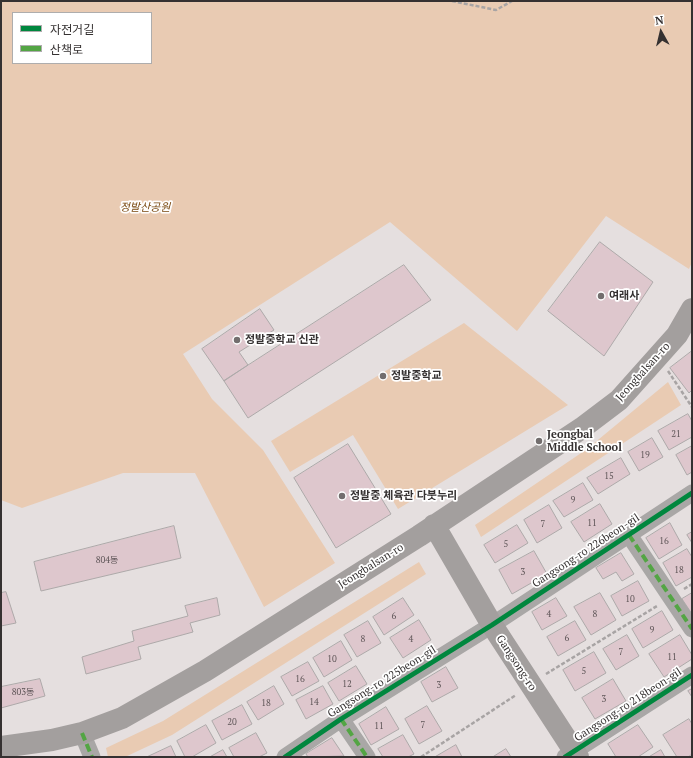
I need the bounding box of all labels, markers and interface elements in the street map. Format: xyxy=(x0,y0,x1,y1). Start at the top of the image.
legend xyxy=(12,12,152,64)
north arrow xyxy=(641,12,681,52)
text: N xyxy=(654,13,664,28)
text: 자전거길 xyxy=(50,22,94,37)
text: 산책로 xyxy=(50,42,83,57)
park label: 정발산공원 xyxy=(120,201,170,215)
place label: 여래사 xyxy=(609,289,639,303)
marker: 여래사 xyxy=(596,291,606,301)
place label: 정발중학교 신관 xyxy=(245,333,319,347)
marker: 정발중학교 신관 xyxy=(232,335,242,345)
street label: Jeongbalsan-ro xyxy=(613,340,673,404)
place label: 정발중학교 xyxy=(391,369,442,383)
marker: 정발중학교 xyxy=(378,371,388,381)
place label: Jeongbal Middle School xyxy=(547,428,622,454)
house number: 21 xyxy=(671,429,681,439)
marker: Jeongbal Middle School xyxy=(534,436,544,446)
house number: 19 xyxy=(640,450,650,460)
house number: 15 xyxy=(604,471,614,481)
place label: 정발중 체육관 다붓누리 xyxy=(350,489,457,503)
marker: 정발중 체육관 다붓누리 xyxy=(337,491,347,501)
house number: 9 xyxy=(571,495,575,505)
street label: Gangsong-ro 226beon-gil xyxy=(530,511,642,591)
house number: 11 xyxy=(587,518,597,528)
house number: 7 xyxy=(541,519,545,529)
house number: 16 xyxy=(659,536,669,546)
house number: 5 xyxy=(504,539,508,549)
street label: Jeongbalsan-ro xyxy=(336,541,406,591)
house number: 804동 xyxy=(96,555,118,565)
house number: 18 xyxy=(674,565,684,575)
house number: 3 xyxy=(521,567,525,577)
house number: 10 xyxy=(625,594,635,604)
house number: 4 xyxy=(547,609,551,619)
house number: 8 xyxy=(593,609,597,619)
house number: 6 xyxy=(392,611,396,621)
house number: 9 xyxy=(650,625,654,635)
street label: Gangsong-ro xyxy=(493,633,539,693)
house number: 6 xyxy=(565,633,569,643)
house number: 8 xyxy=(361,634,365,644)
house number: 4 xyxy=(409,634,413,644)
street label: Gangsong-ro 225beon-gil xyxy=(325,643,439,721)
house number: 7 xyxy=(619,647,623,657)
house number: 11 xyxy=(667,652,677,662)
house number: 10 xyxy=(327,654,337,664)
street label: Gangsong-ro 218beon-gil xyxy=(572,665,684,745)
house number: 5 xyxy=(582,666,586,676)
house number: 16 xyxy=(295,674,305,684)
house number: 12 xyxy=(342,679,352,689)
house number: 3 xyxy=(437,680,441,690)
house number: 803동 xyxy=(12,687,34,697)
house number: 3 xyxy=(602,694,606,704)
house number: 14 xyxy=(309,697,319,707)
house number: 18 xyxy=(261,698,271,708)
house number: 20 xyxy=(227,717,237,727)
house number: 7 xyxy=(421,720,425,730)
house number: 11 xyxy=(374,721,384,731)

